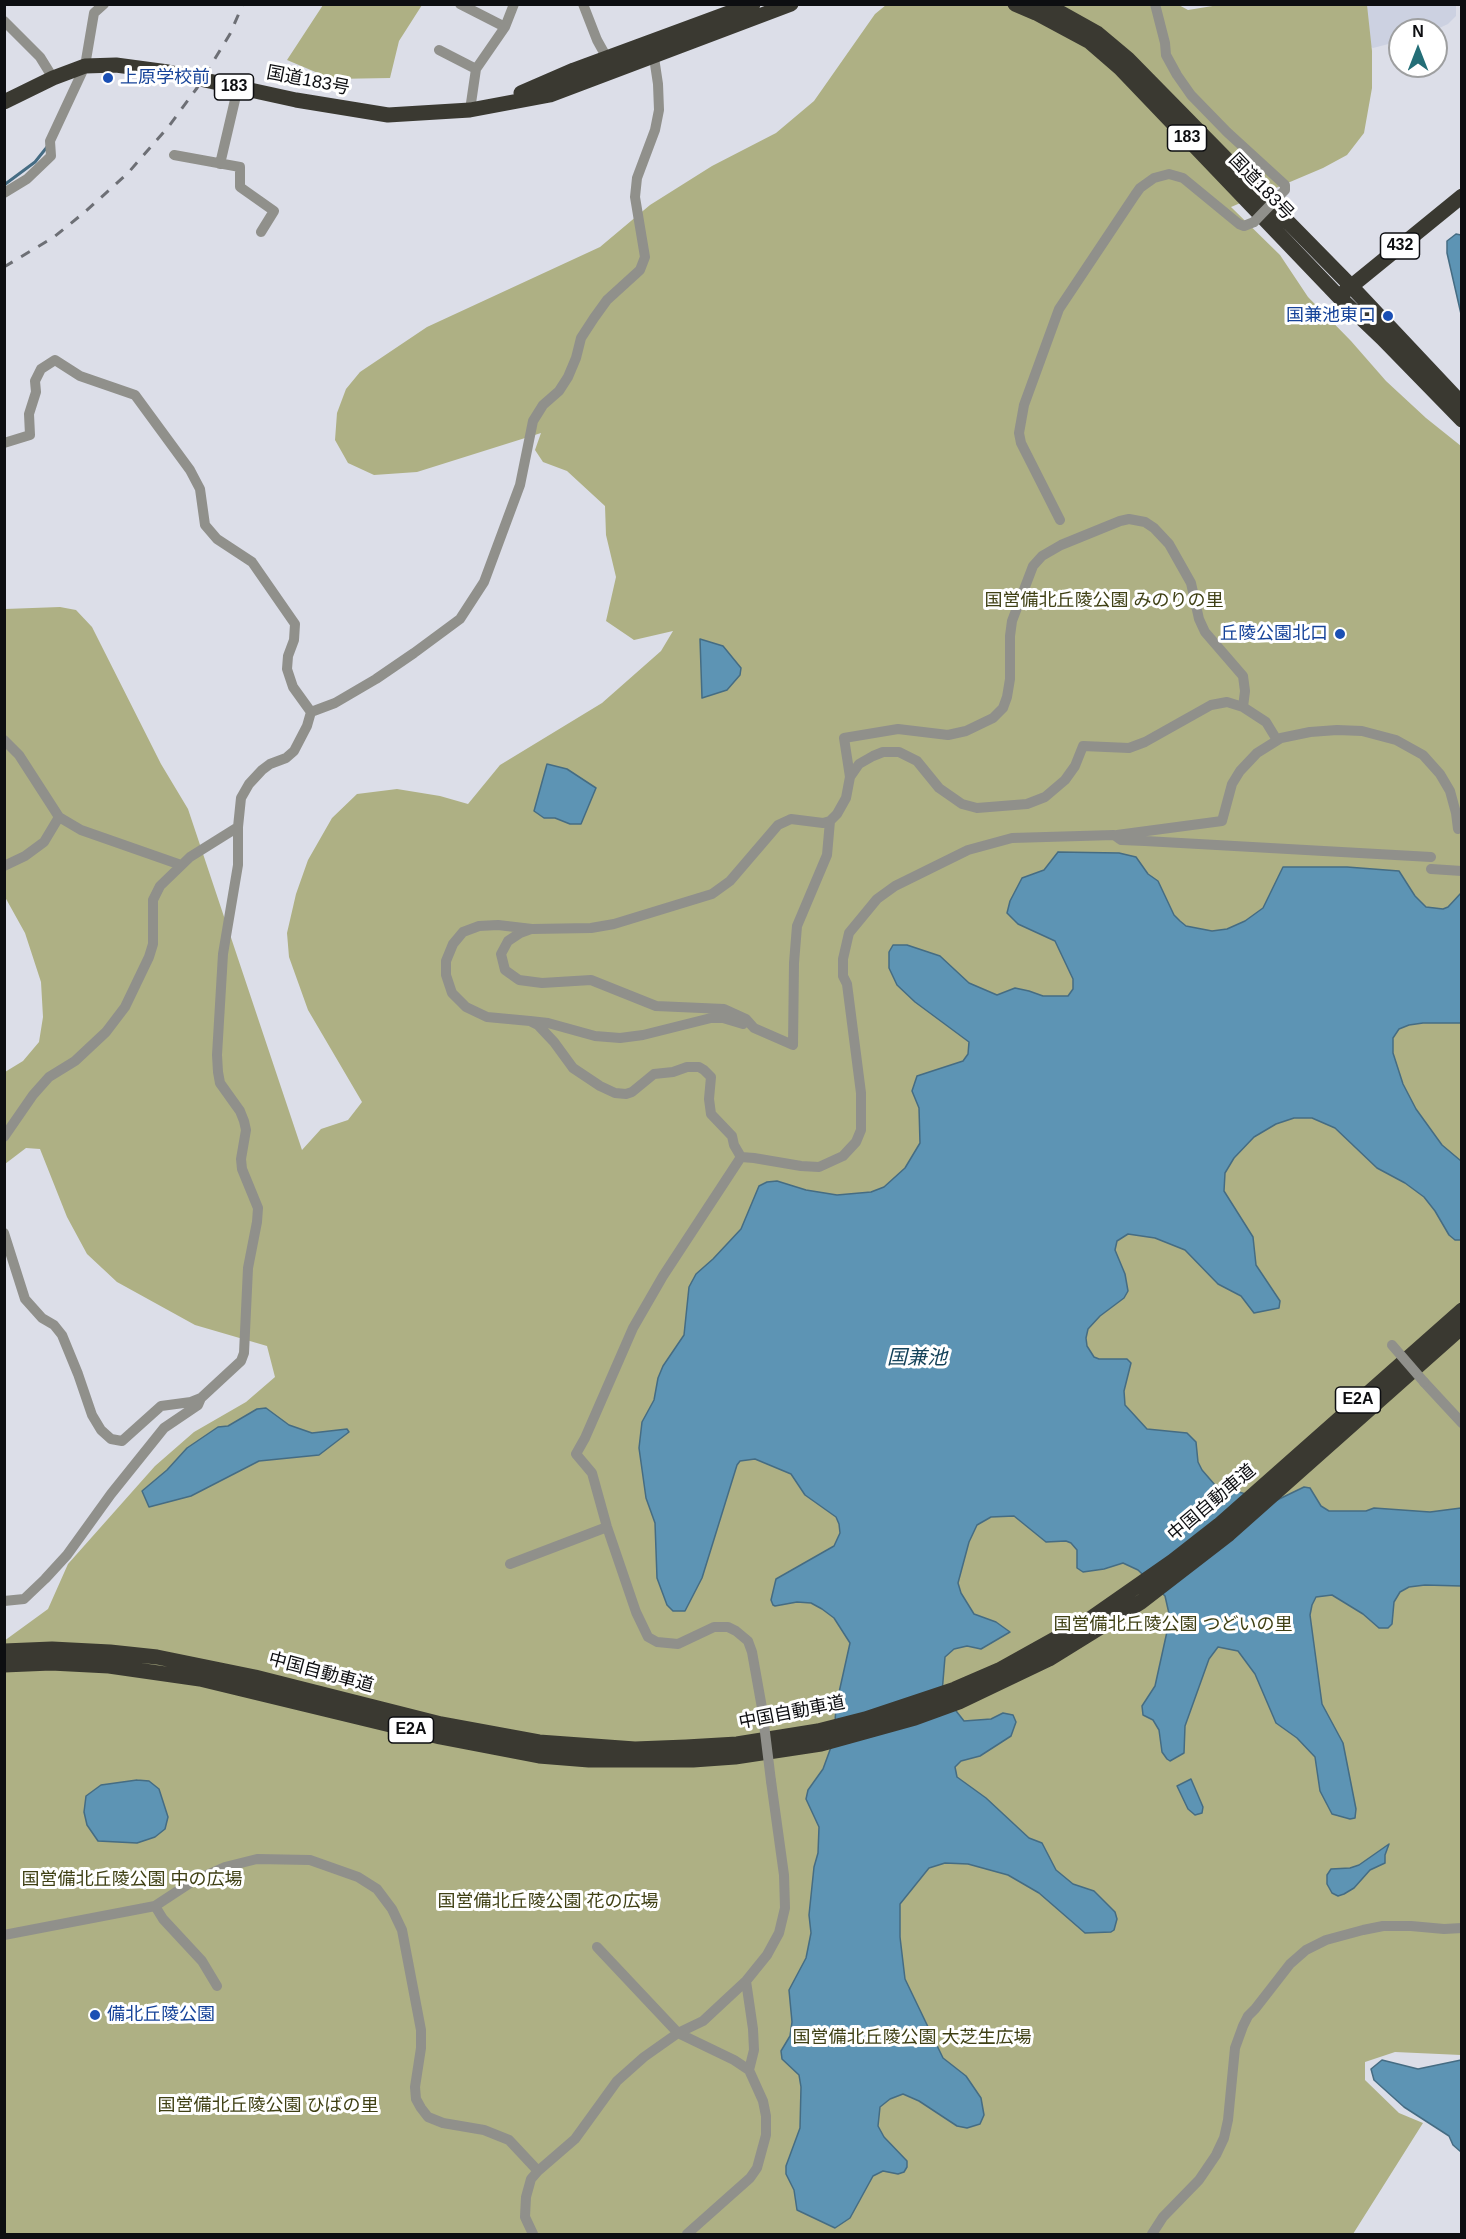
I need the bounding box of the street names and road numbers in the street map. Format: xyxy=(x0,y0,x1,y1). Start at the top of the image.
street label: 国道183号 xyxy=(265,62,351,100)
road number: 183 xyxy=(214,74,254,100)
road number: 183 xyxy=(1168,125,1206,151)
street label: 国道183号 xyxy=(1224,149,1298,225)
road number: 432 xyxy=(1380,233,1420,259)
road number: E2A xyxy=(1336,1387,1380,1413)
street label: 中国自動車道 xyxy=(1164,1460,1260,1546)
street label: 中国自動車道 xyxy=(266,1649,376,1697)
street label: 中国自動車道 xyxy=(737,1692,847,1734)
road number: E2A xyxy=(388,1717,434,1743)

